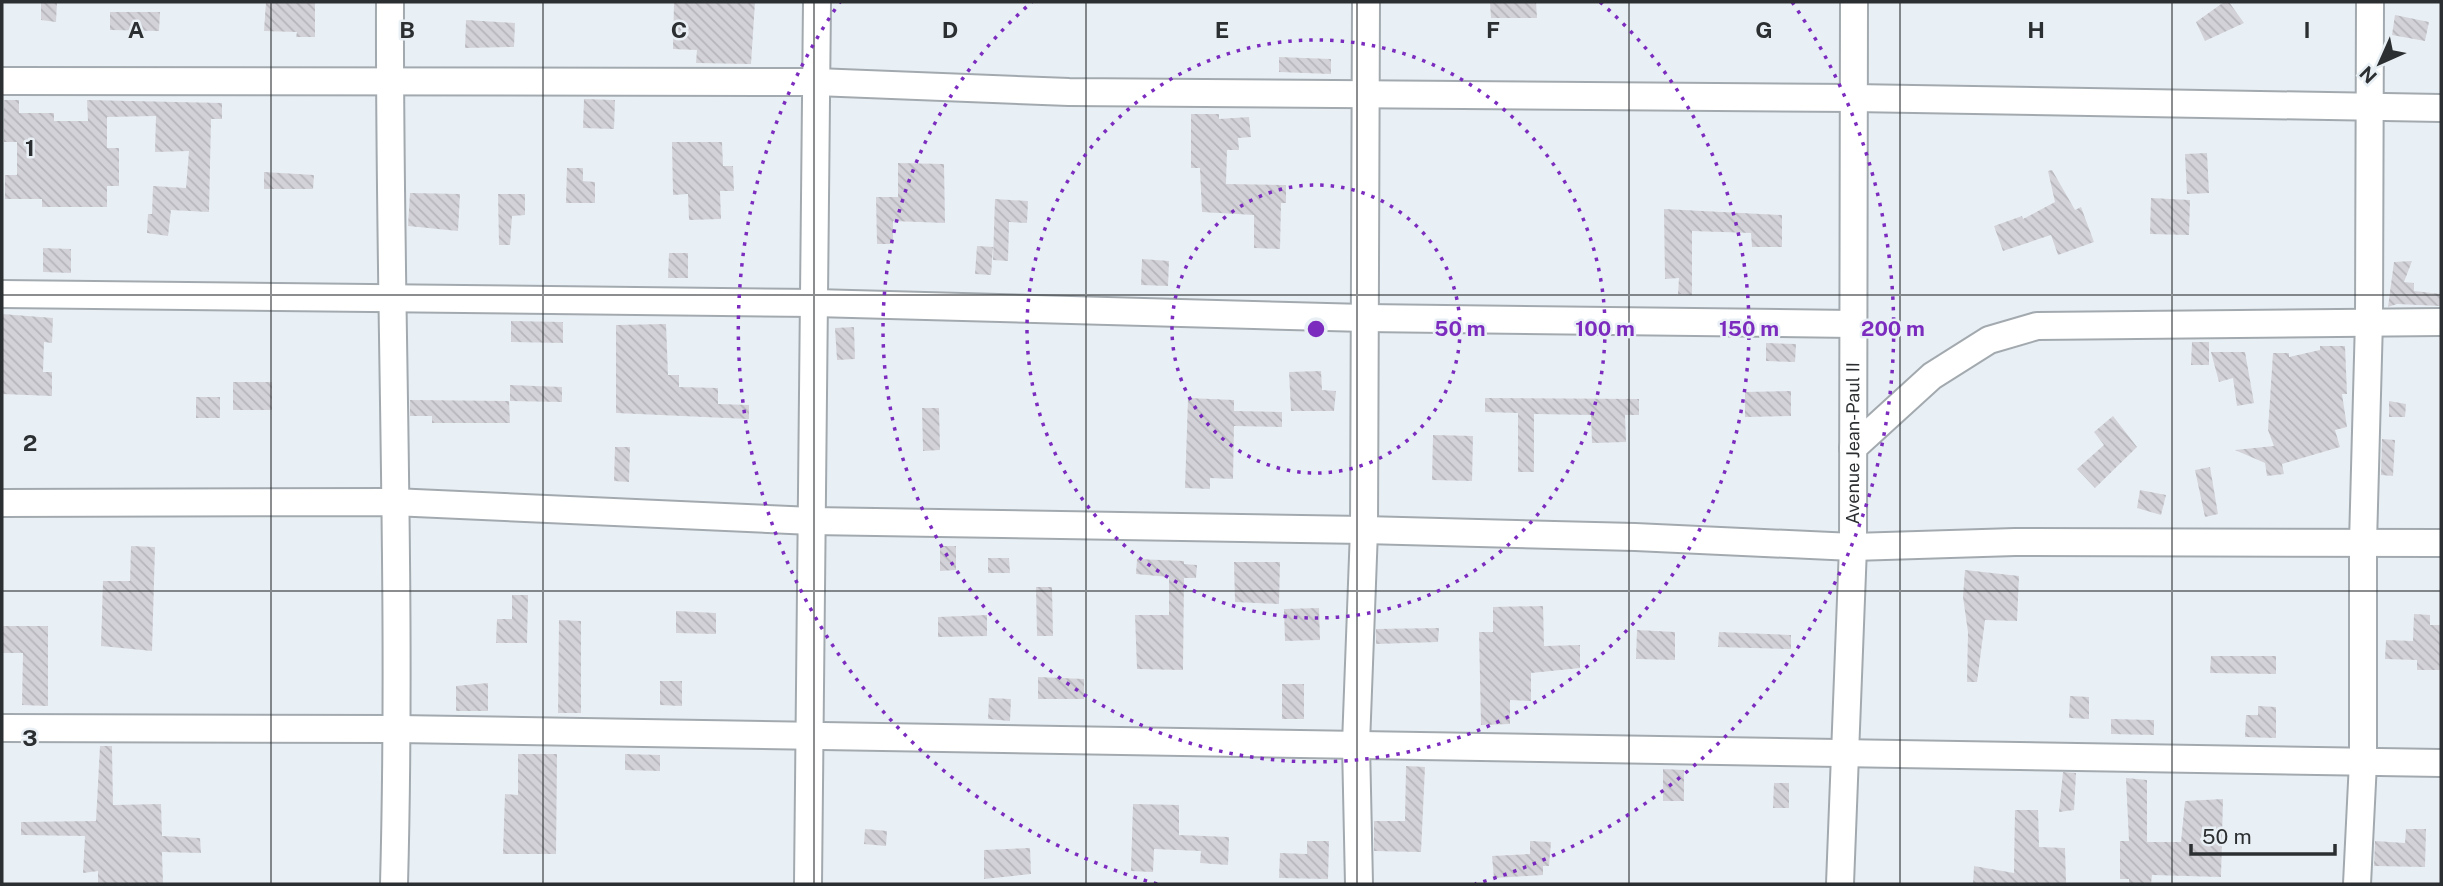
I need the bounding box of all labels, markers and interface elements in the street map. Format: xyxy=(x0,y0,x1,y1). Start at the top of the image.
text: A xyxy=(128,16,145,43)
text: B xyxy=(399,16,415,43)
text: C xyxy=(671,16,687,43)
text: D xyxy=(942,16,958,43)
text: E xyxy=(1215,16,1229,43)
text: F xyxy=(1486,16,1500,43)
text: G xyxy=(1755,16,1773,43)
text: H xyxy=(2027,16,2045,43)
text: I xyxy=(2303,16,2311,43)
north arrow xyxy=(2345,28,2415,98)
text: N xyxy=(2355,62,2381,88)
text: 1 xyxy=(25,134,35,161)
text: 50 m xyxy=(1434,316,1486,341)
text: 100 m xyxy=(1575,316,1635,341)
text: 150 m xyxy=(1719,316,1779,341)
text: 200 m xyxy=(1861,316,1925,341)
centre of rings xyxy=(1304,317,1328,341)
street label: Avenue Jean-Paul II xyxy=(1842,362,1863,524)
text: 2 xyxy=(23,429,37,456)
text: 3 xyxy=(22,724,38,751)
scale bar xyxy=(2191,812,2334,856)
text: 50 m xyxy=(2202,824,2252,849)

